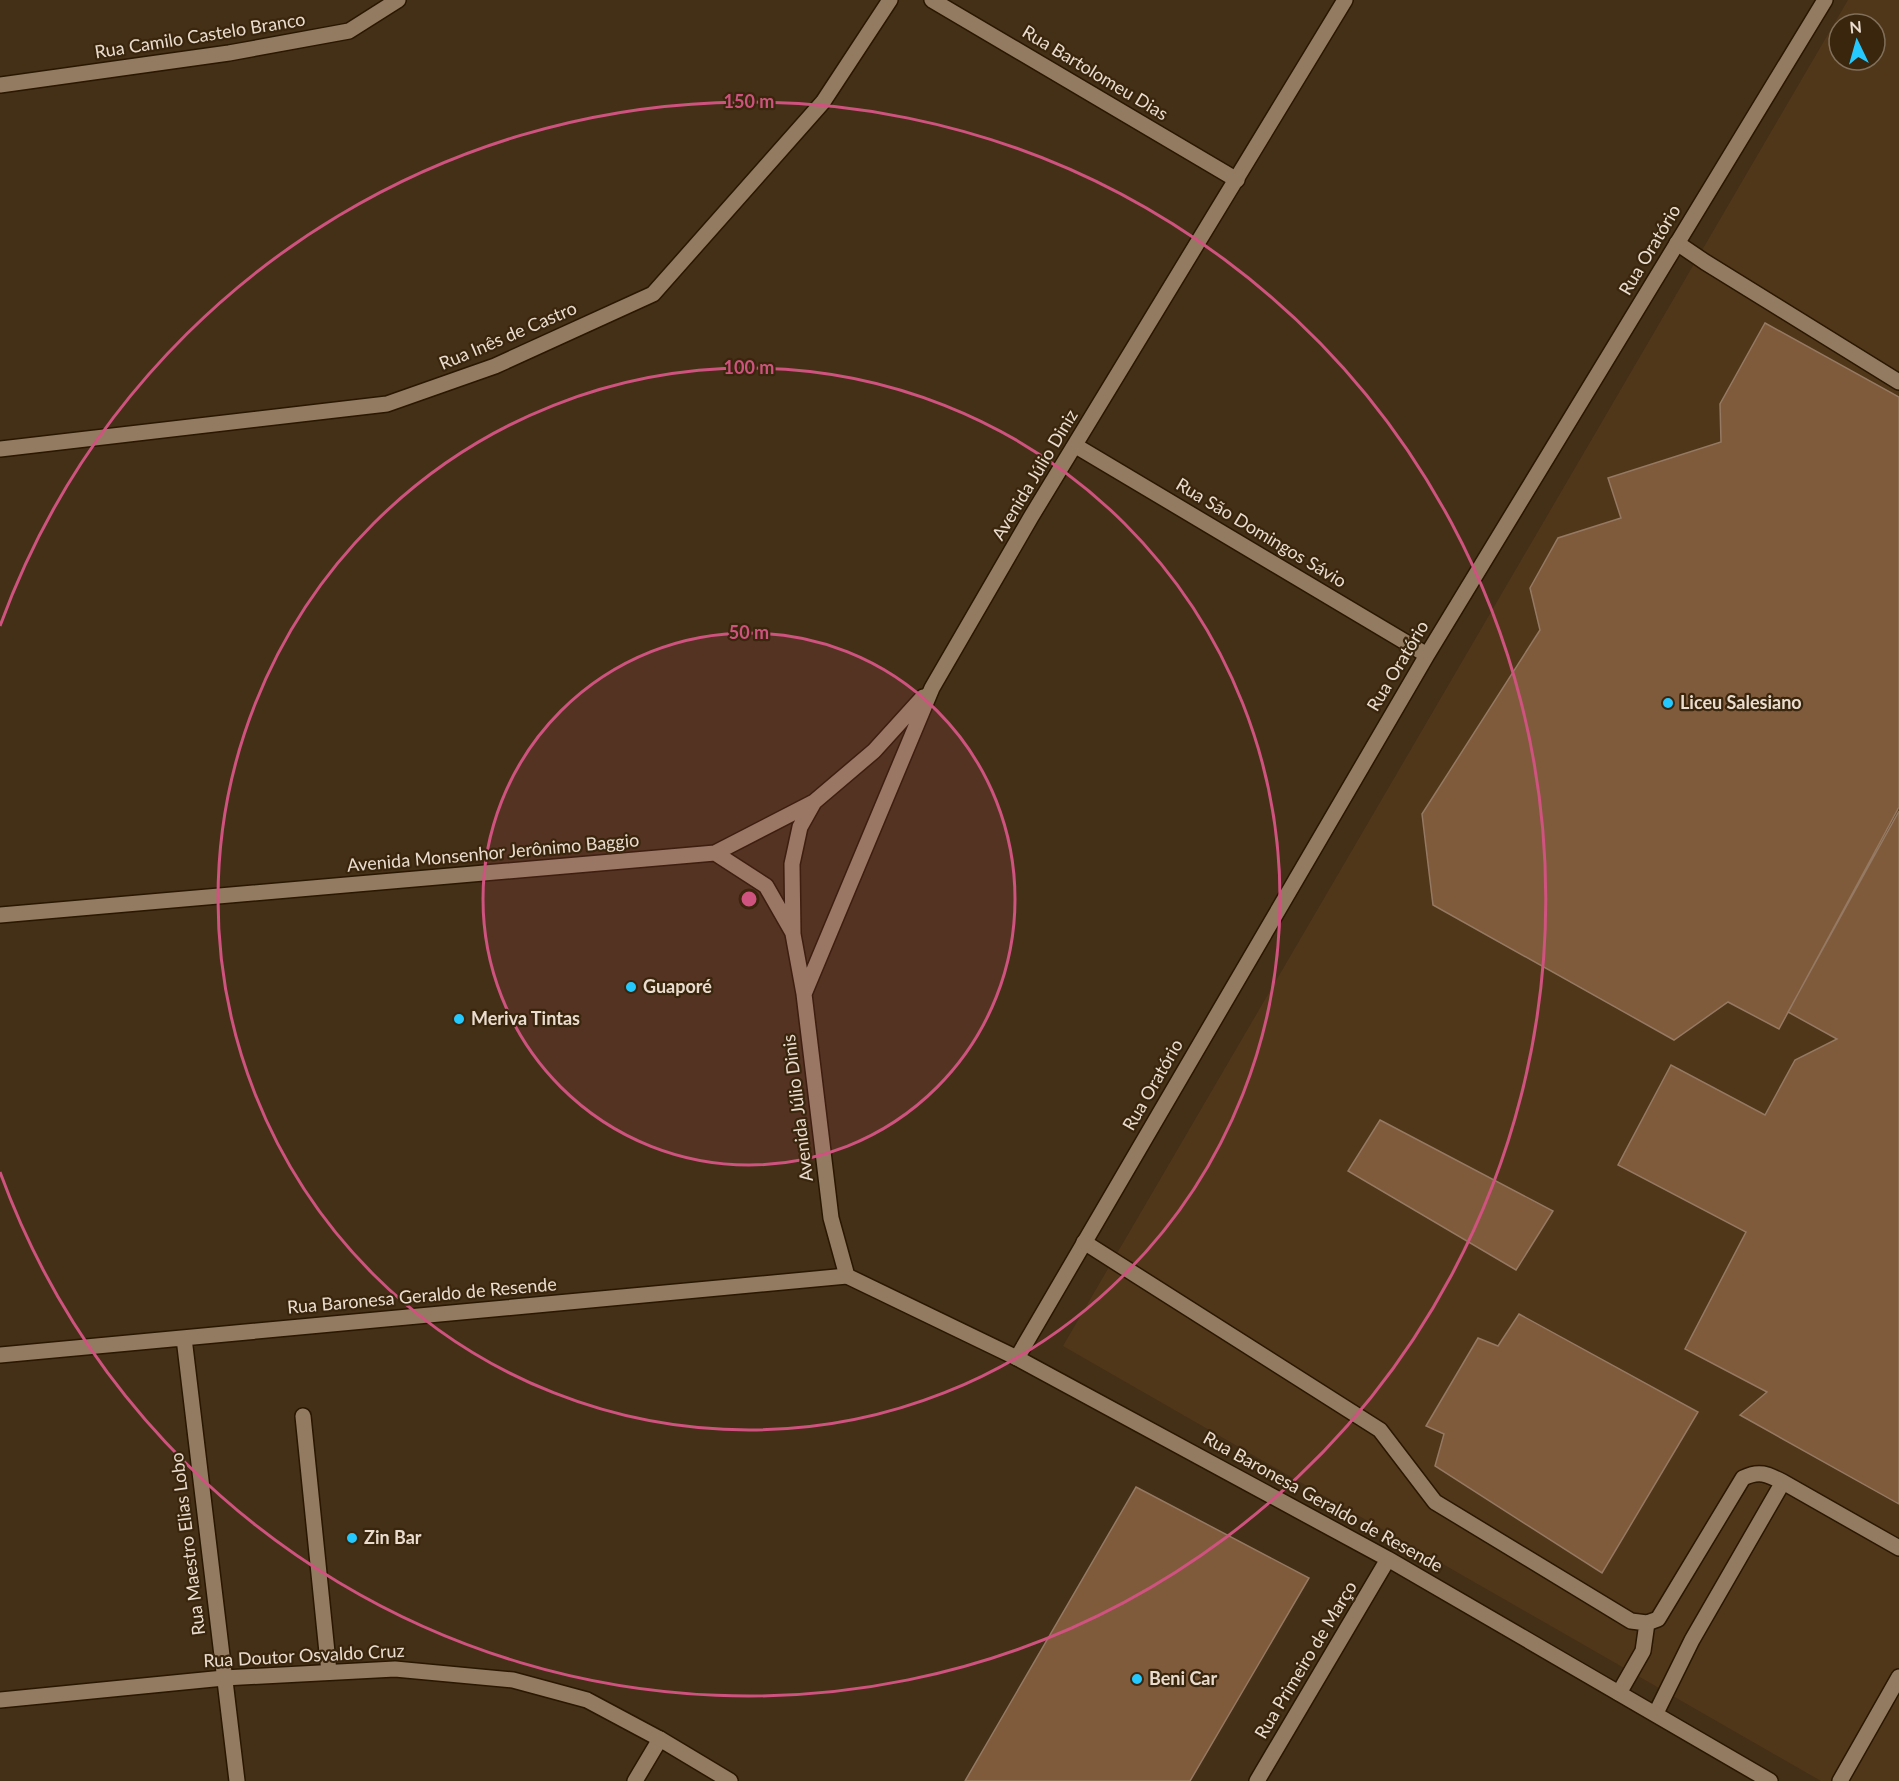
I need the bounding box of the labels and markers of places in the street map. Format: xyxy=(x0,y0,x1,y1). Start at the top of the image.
place label: Liceu Salesiano xyxy=(1680,691,1802,713)
marker: Liceu Salesiano xyxy=(1661,696,1675,710)
centre of rings xyxy=(739,889,759,909)
place label: Guaporé xyxy=(643,975,712,997)
marker: Guaporé xyxy=(624,980,638,994)
place label: Meriva Tintas xyxy=(471,1007,580,1029)
marker: Meriva Tintas xyxy=(452,1012,466,1026)
place label: Zin Bar xyxy=(364,1526,422,1548)
marker: Zin Bar xyxy=(345,1531,359,1545)
place label: Beni Car xyxy=(1149,1667,1217,1689)
marker: Beni Car xyxy=(1130,1672,1144,1686)

